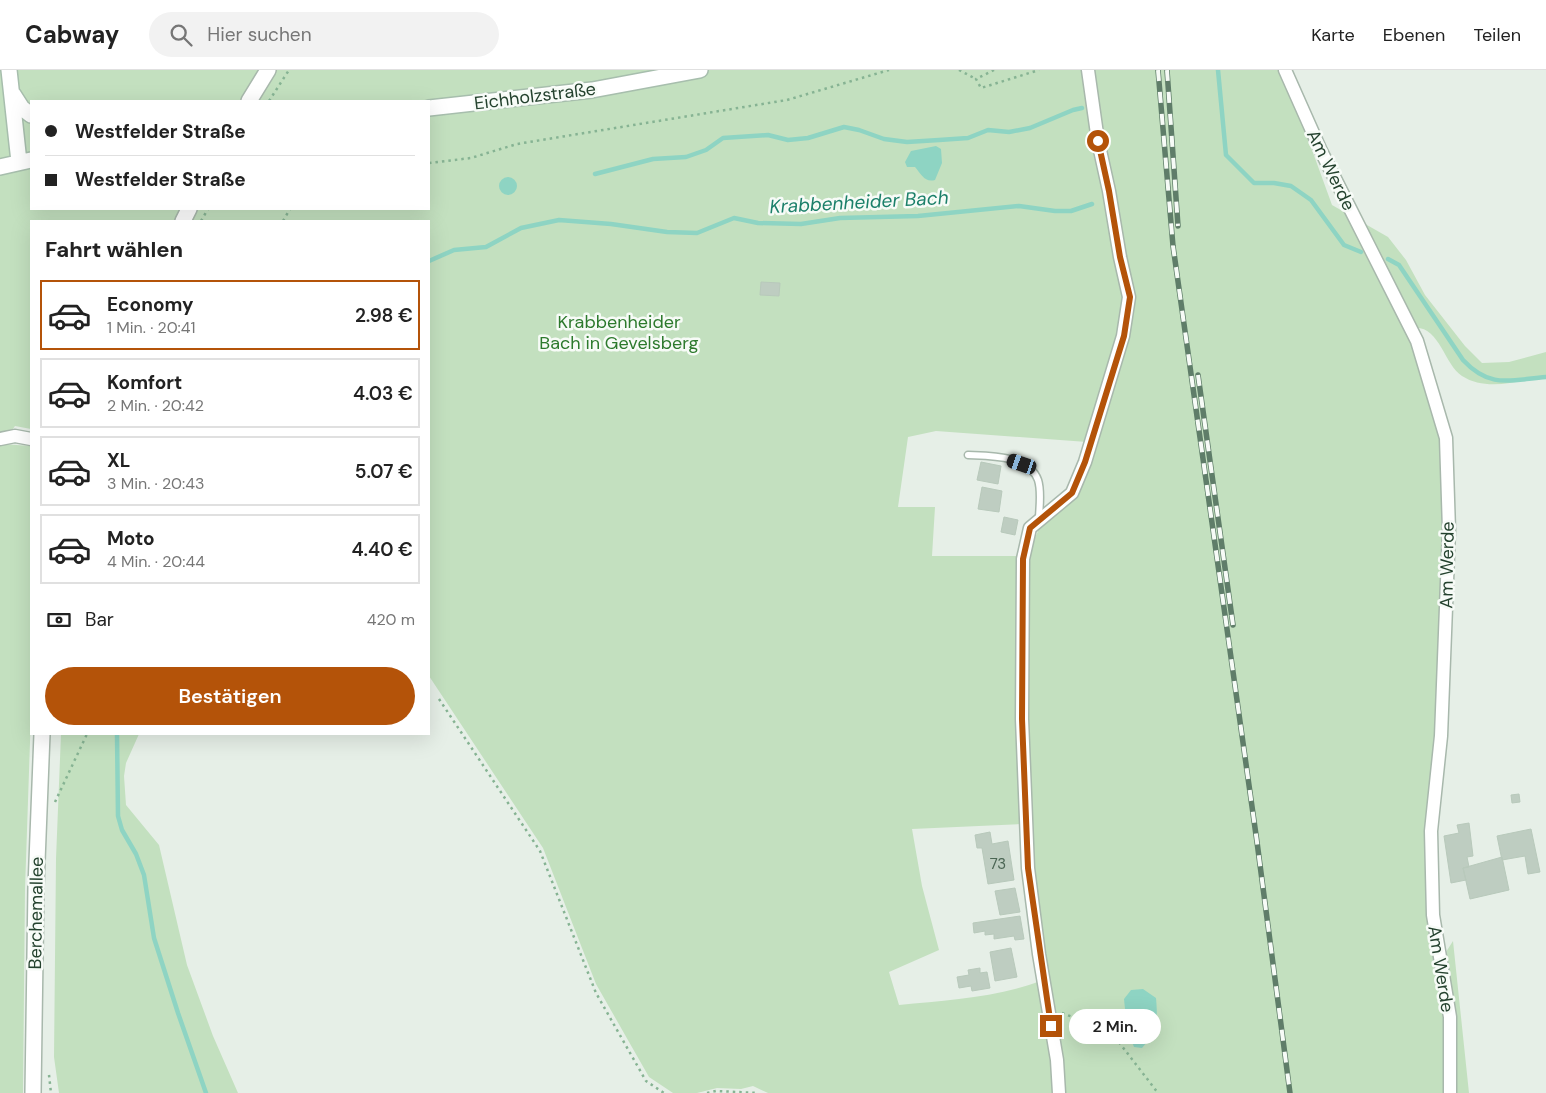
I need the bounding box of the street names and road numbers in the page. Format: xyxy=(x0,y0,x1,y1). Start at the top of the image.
street label: Eichholzstraße xyxy=(473,77,597,115)
street label: Am Werde xyxy=(1301,125,1361,215)
street label: Am Werde xyxy=(1434,521,1460,609)
street label: Berchemallee xyxy=(23,857,49,969)
street label: Am Werde xyxy=(1422,924,1460,1014)

